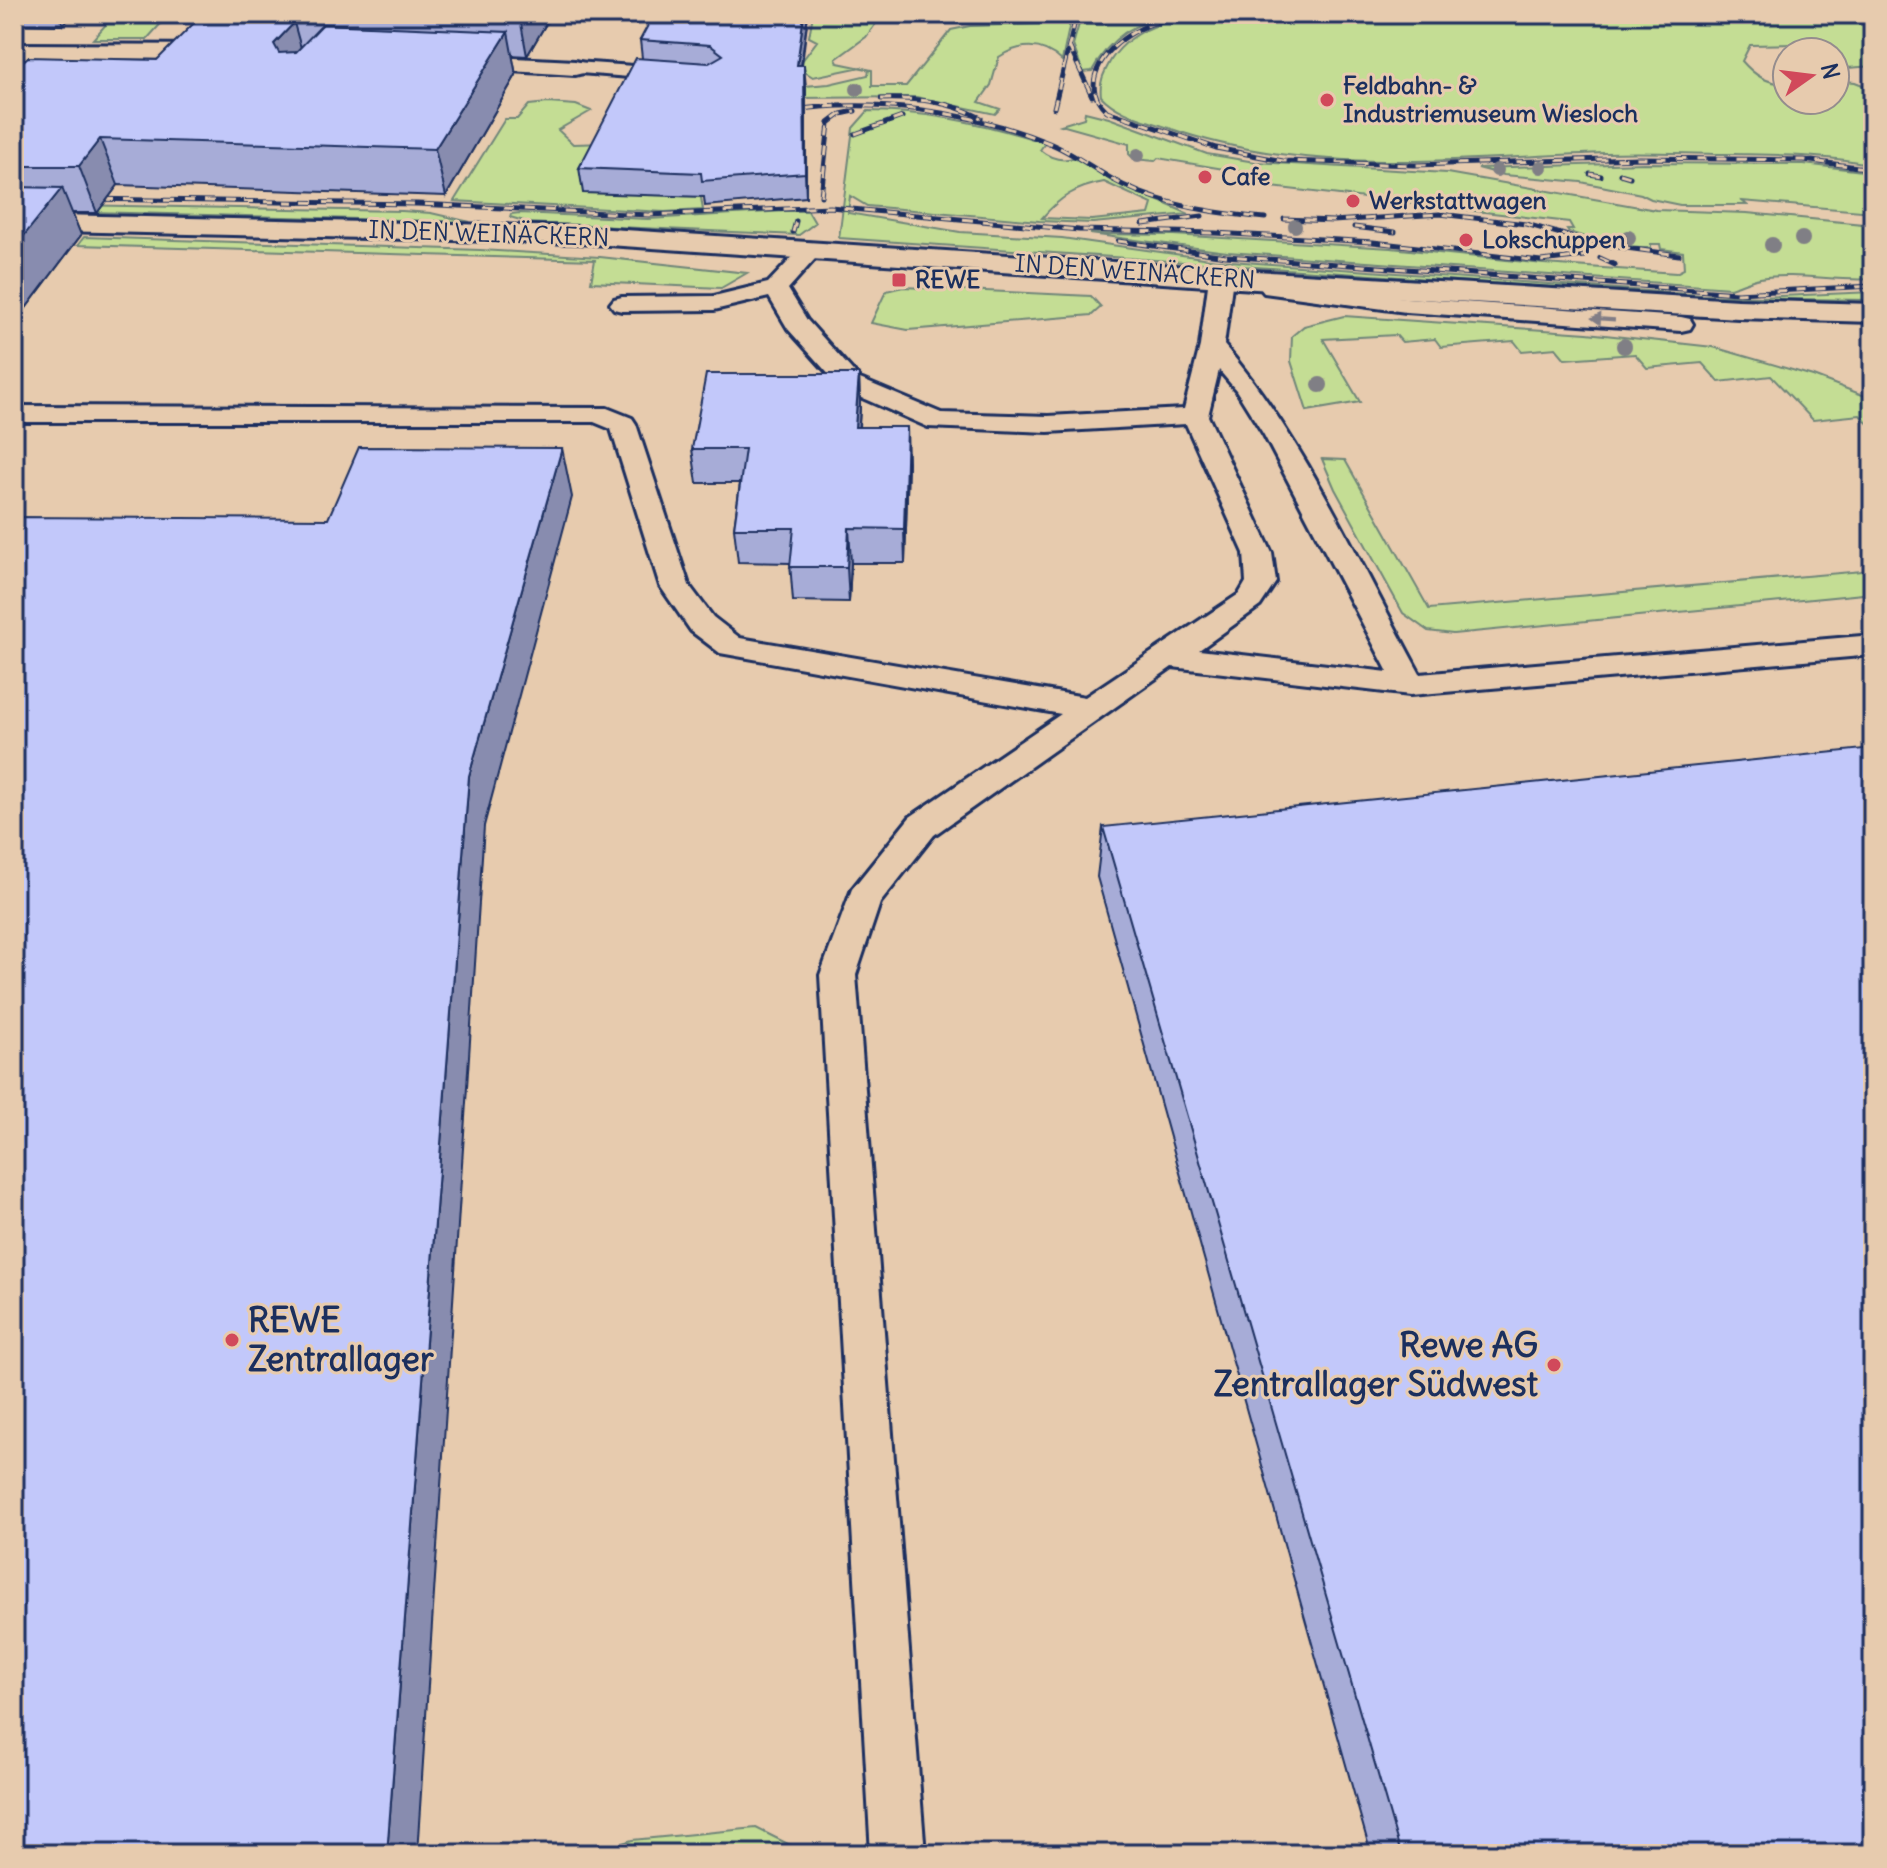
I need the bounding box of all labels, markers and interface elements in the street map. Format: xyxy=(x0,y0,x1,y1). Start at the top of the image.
north arrow xyxy=(1771,36,1851,116)
text: N xyxy=(1815,60,1846,82)
place label: Feldbahn- & Industriemuseum Wiesloch xyxy=(1343,70,1638,128)
marker: Feldbahn- & Industriemuseum Wiesloch xyxy=(1318,91,1336,109)
place label: Cafe xyxy=(1221,161,1271,191)
marker: Cafe xyxy=(1196,168,1214,186)
place label: Werkstattwagen xyxy=(1369,185,1547,215)
marker: Werkstattwagen xyxy=(1344,192,1362,210)
street label: IN DEN WEINÄCKERN xyxy=(368,214,610,252)
place label: Lokschuppen xyxy=(1482,224,1626,254)
marker: Lokschuppen xyxy=(1457,231,1475,249)
street label: IN DEN WEINÄCKERN xyxy=(1014,248,1256,294)
place label: REWE xyxy=(915,264,980,294)
marker: REWE xyxy=(890,271,908,289)
one-way arrow xyxy=(1590,312,1615,325)
place label: REWE Zentrallager xyxy=(248,1298,434,1380)
place label: Rewe AG Zentrallager Südwest xyxy=(1214,1323,1539,1405)
marker: REWE Zentrallager xyxy=(223,1331,241,1349)
marker: Rewe AG Zentrallager Südwest xyxy=(1545,1356,1563,1374)

